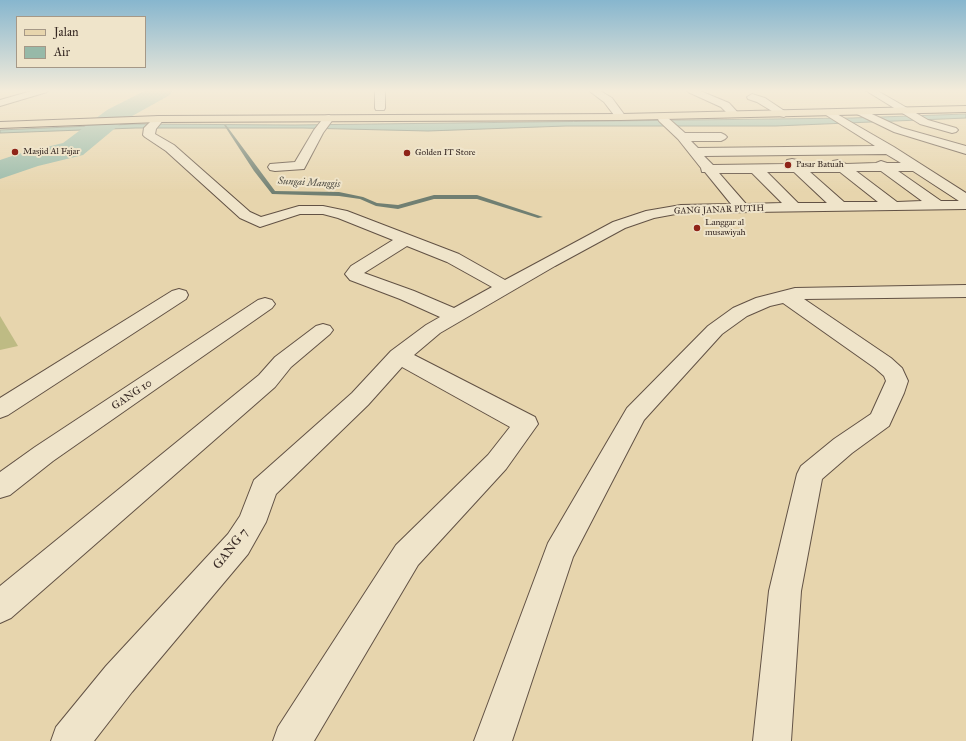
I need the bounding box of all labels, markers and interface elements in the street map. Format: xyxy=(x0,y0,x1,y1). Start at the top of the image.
legend xyxy=(16,16,146,68)
text: Jalan xyxy=(54,25,78,39)
text: Air xyxy=(54,45,70,59)
marker: Masjid Al Fajar xyxy=(10,147,20,157)
place label: Masjid Al Fajar xyxy=(23,147,80,157)
marker: Golden IT Store xyxy=(402,148,412,158)
place label: Golden IT Store xyxy=(415,148,476,158)
marker: Pasar Batuah xyxy=(783,160,793,170)
place label: Pasar Batuah xyxy=(796,160,844,170)
water label: Sungai Manggis xyxy=(277,175,341,191)
street label: GANG JANAR PUTIH xyxy=(674,203,764,217)
place label: Langgar al musawiyah xyxy=(705,218,746,239)
marker: Langgar al musawiyah xyxy=(692,223,702,233)
street label: GANG 10 xyxy=(109,377,155,413)
street label: GANG 7 xyxy=(210,525,252,573)

